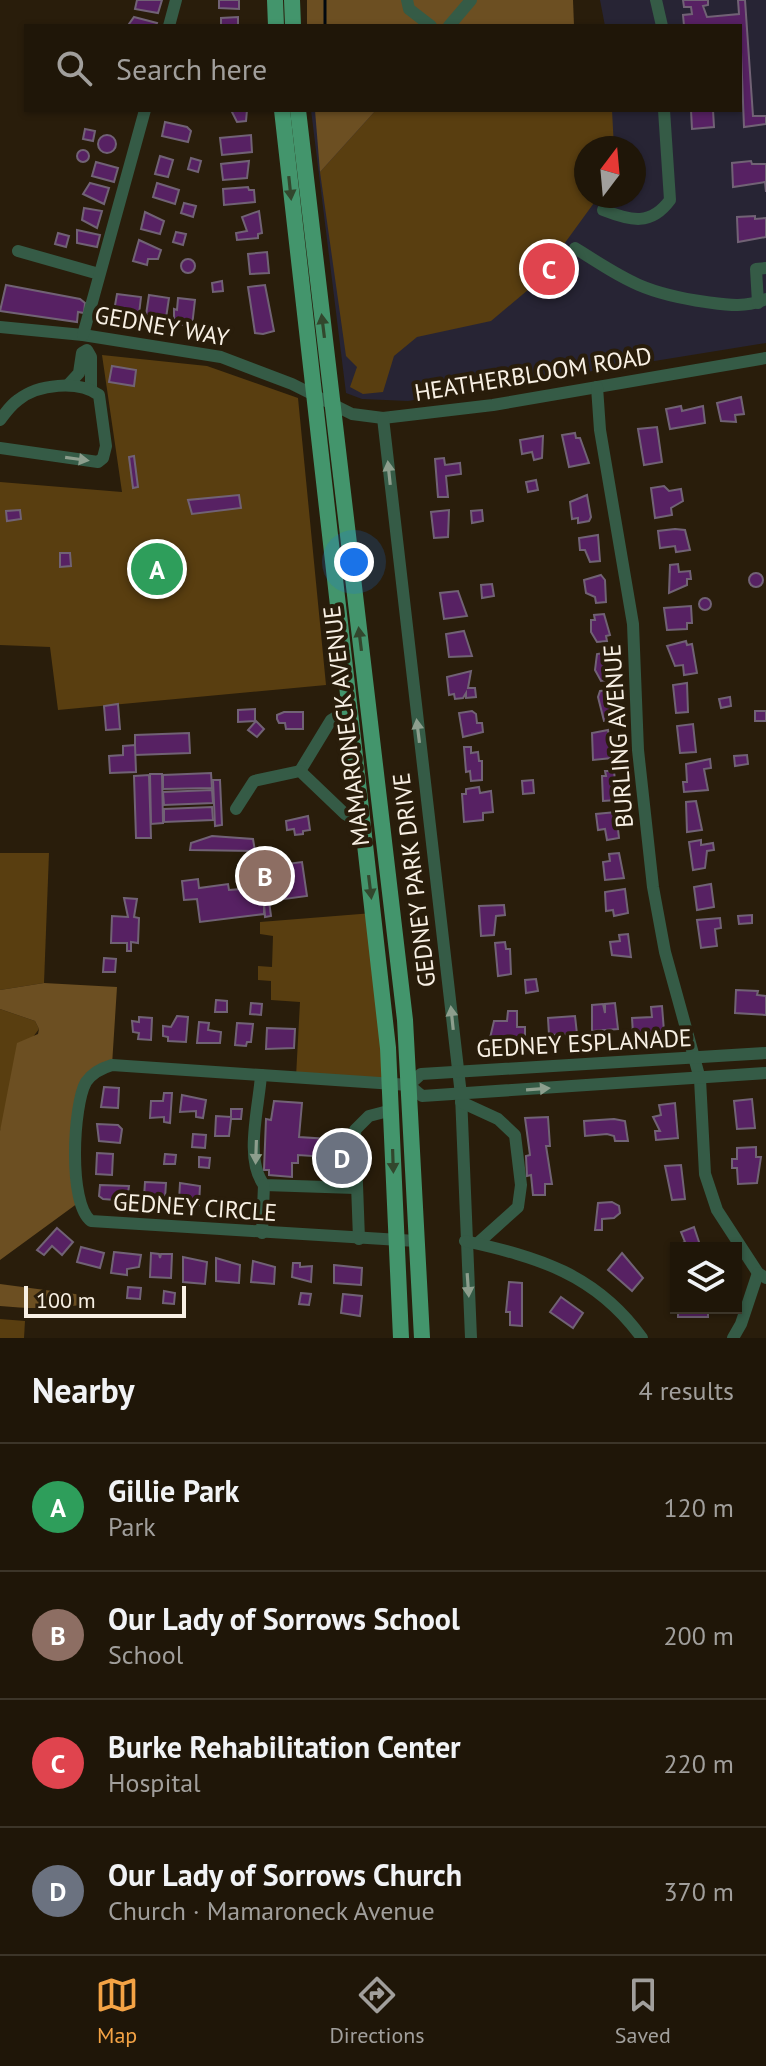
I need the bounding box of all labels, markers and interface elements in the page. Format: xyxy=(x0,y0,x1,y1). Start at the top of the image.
search box xyxy=(24,24,742,112)
icon: search xyxy=(52,46,96,90)
text: Search here xyxy=(116,49,267,88)
north arrow xyxy=(574,136,646,208)
one-way arrow xyxy=(283,176,296,201)
pin: C xyxy=(523,239,575,299)
street label: GEDNEY WAY xyxy=(92,299,232,353)
one-way arrow xyxy=(317,313,330,338)
street label: HEATHERBLOOM ROAD xyxy=(412,340,654,408)
one-way arrow xyxy=(65,453,90,466)
one-way arrow xyxy=(382,460,395,485)
pin: A xyxy=(131,539,183,599)
your location xyxy=(334,542,374,582)
street label: MAMARONECK AVENUE xyxy=(316,604,376,848)
one-way arrow xyxy=(354,626,367,651)
street label: BURLING AVENUE xyxy=(596,643,640,829)
one-way arrow xyxy=(412,719,425,744)
street label: GEDNEY PARK DRIVE xyxy=(385,771,443,989)
pin: B xyxy=(239,846,291,906)
one-way arrow xyxy=(364,875,377,900)
one-way arrow xyxy=(445,1005,458,1030)
street label: GEDNEY ESPLANADE xyxy=(475,1022,693,1064)
one-way arrow xyxy=(526,1082,551,1095)
pin: D xyxy=(316,1128,368,1188)
one-way arrow xyxy=(249,1140,262,1165)
one-way arrow xyxy=(387,1149,400,1174)
street label: GEDNEY CIRCLE xyxy=(112,1186,278,1228)
map controls xyxy=(670,1242,742,1314)
button: layers xyxy=(670,1242,742,1314)
one-way arrow xyxy=(462,1273,475,1298)
scale bar xyxy=(24,1282,186,1318)
text: 100 m xyxy=(36,1286,96,1314)
text: Nearby xyxy=(32,1368,134,1412)
text: 4 results xyxy=(639,1374,734,1407)
text: Gillie Park xyxy=(108,1471,239,1510)
text: A xyxy=(50,1491,66,1524)
text: 120 m xyxy=(663,1491,734,1524)
text: Park xyxy=(108,1510,156,1543)
text: Our Lady of Sorrows School xyxy=(108,1599,460,1638)
text: B xyxy=(50,1619,66,1652)
text: 200 m xyxy=(663,1619,734,1652)
text: School xyxy=(108,1638,183,1671)
text: Burke Rehabilitation Center xyxy=(108,1727,461,1766)
text: C xyxy=(51,1747,65,1780)
text: 220 m xyxy=(663,1747,734,1780)
text: Hospital xyxy=(108,1766,201,1799)
text: Our Lady of Sorrows Church xyxy=(108,1855,462,1894)
text: D xyxy=(50,1875,66,1908)
text: 370 m xyxy=(663,1875,734,1908)
text: Church · Mamaroneck Avenue xyxy=(108,1894,435,1927)
tab: Map xyxy=(95,1973,139,2049)
tab: Directions xyxy=(329,1973,425,2049)
tab: Saved xyxy=(615,1973,671,2049)

